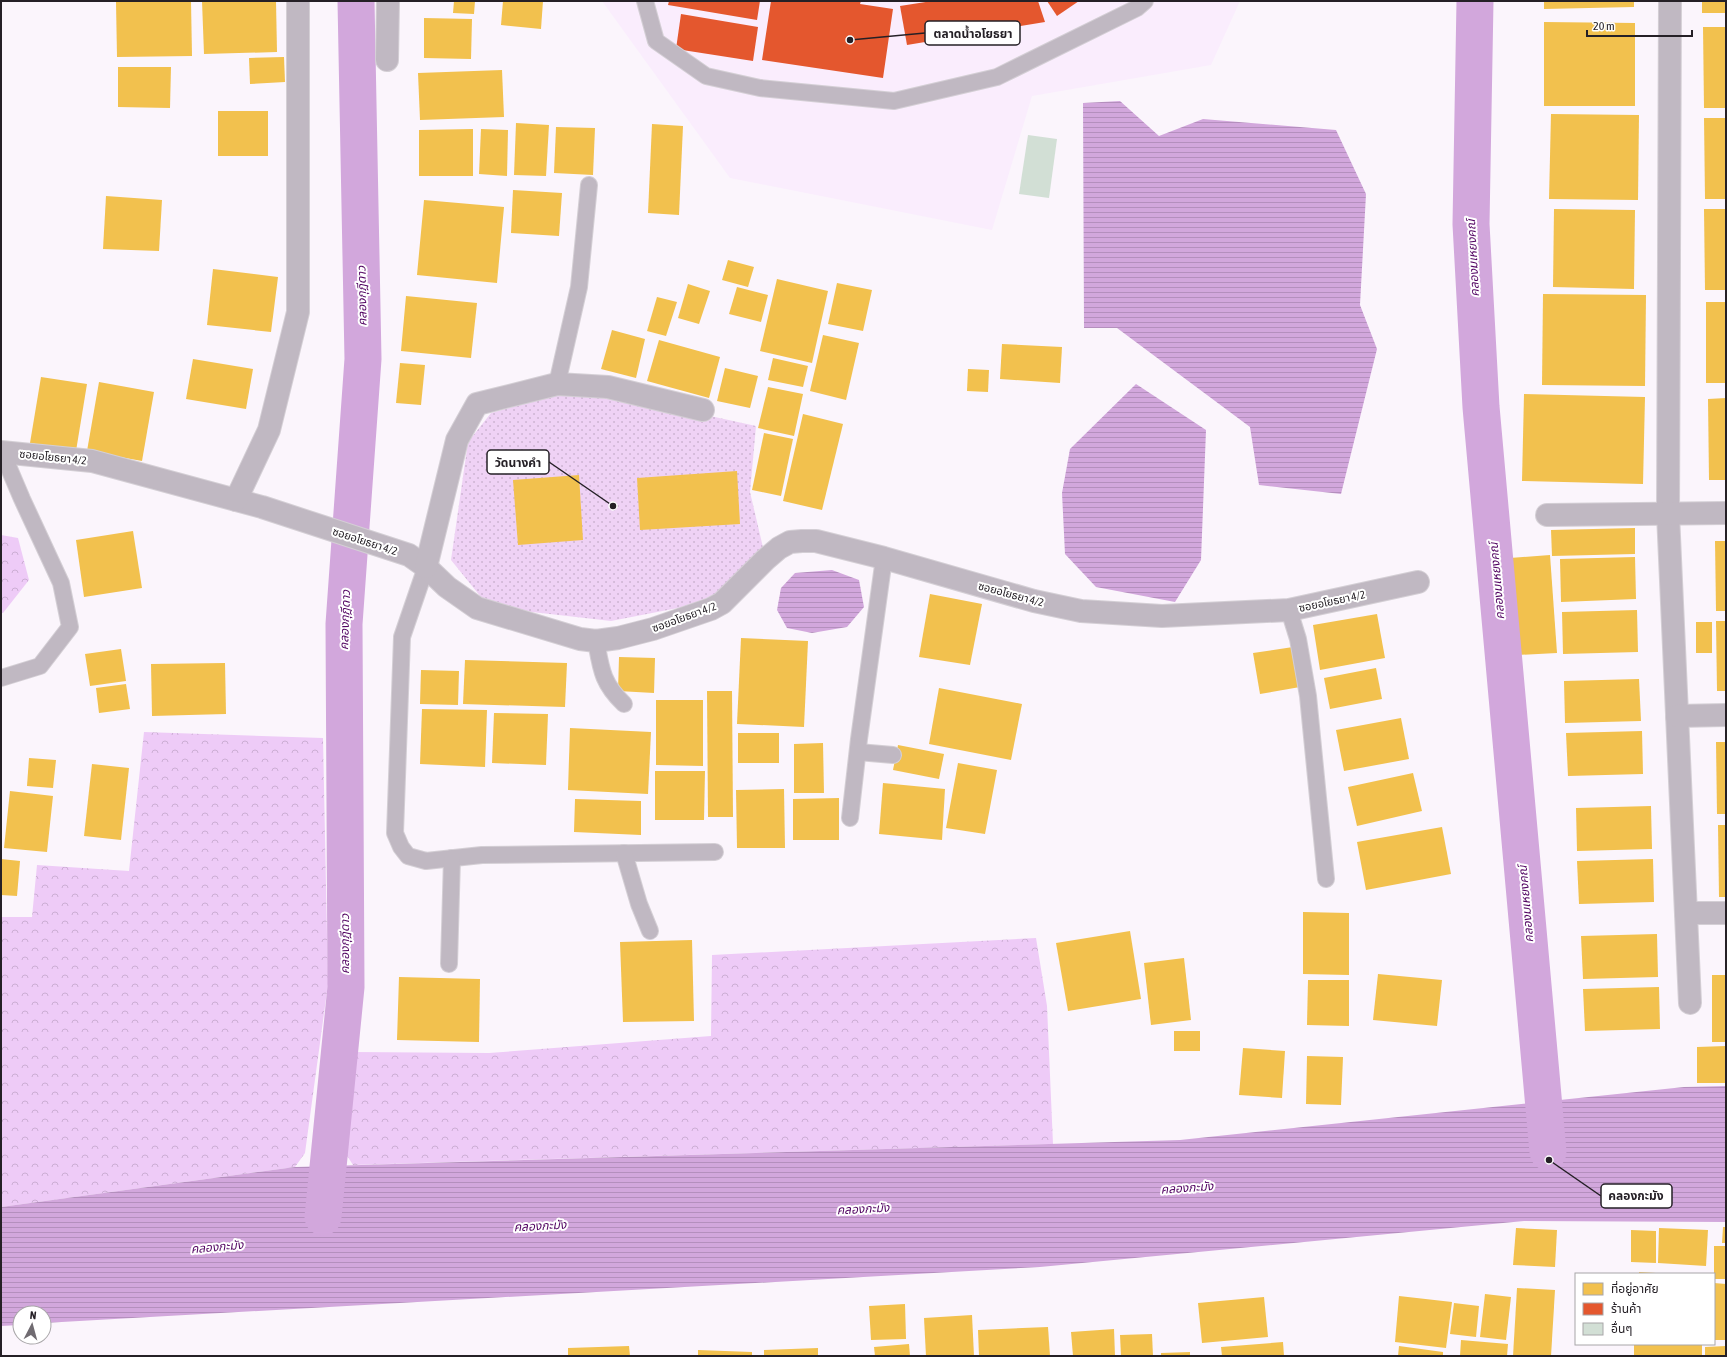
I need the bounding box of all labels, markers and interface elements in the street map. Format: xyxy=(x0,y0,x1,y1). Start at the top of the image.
scale bar xyxy=(1587,12,1692,38)
text: 20 m xyxy=(1593,19,1615,33)
callout: ตลาดน้ำอโยธยา xyxy=(925,21,1020,45)
text: ตลาดน้ำอโยธยา xyxy=(934,25,1012,41)
water label: คลองมเหยงคณ์ xyxy=(1464,217,1482,297)
water label: คลองกุฎีดาว xyxy=(354,265,371,326)
street label: ซอยอโยธยา 4/2 xyxy=(19,448,87,466)
callout: วัดนางคำ xyxy=(487,450,549,474)
text: วัดนางคำ xyxy=(495,456,541,470)
street label: ซอยอโยธยา 4/2 xyxy=(331,525,399,557)
water label: คลองมเหยงคณ์ xyxy=(1486,540,1507,620)
street label: ซอยอโยธยา 4/2 xyxy=(977,579,1045,609)
street label: ซอยอโยธยา 4/2 xyxy=(1298,588,1366,614)
water label: คลองกุฎีดาว xyxy=(337,589,354,650)
street label: ซอยอโยธยา 4/2 xyxy=(650,600,718,634)
water label: คลองมเหยงคณ์ xyxy=(1515,863,1536,943)
water label: คลองกุฎีดาว xyxy=(338,913,353,974)
water label: คลองกะมัง xyxy=(1160,1179,1214,1197)
callout: คลองกะมัง xyxy=(1601,1184,1672,1208)
text: คลองกะมัง xyxy=(1608,1189,1664,1203)
water label: คลองกะมัง xyxy=(836,1201,890,1217)
water label: คลองกะมัง xyxy=(513,1218,567,1234)
water label: คลองกะมัง xyxy=(190,1238,244,1256)
legend xyxy=(1575,1273,1715,1345)
text: ที่อยู่อาศัย xyxy=(1611,1280,1659,1296)
text: ร้านค้า xyxy=(1611,1302,1641,1316)
north arrow xyxy=(12,1305,52,1345)
text: N xyxy=(29,1309,37,1321)
text: อื่นๆ xyxy=(1611,1320,1632,1336)

